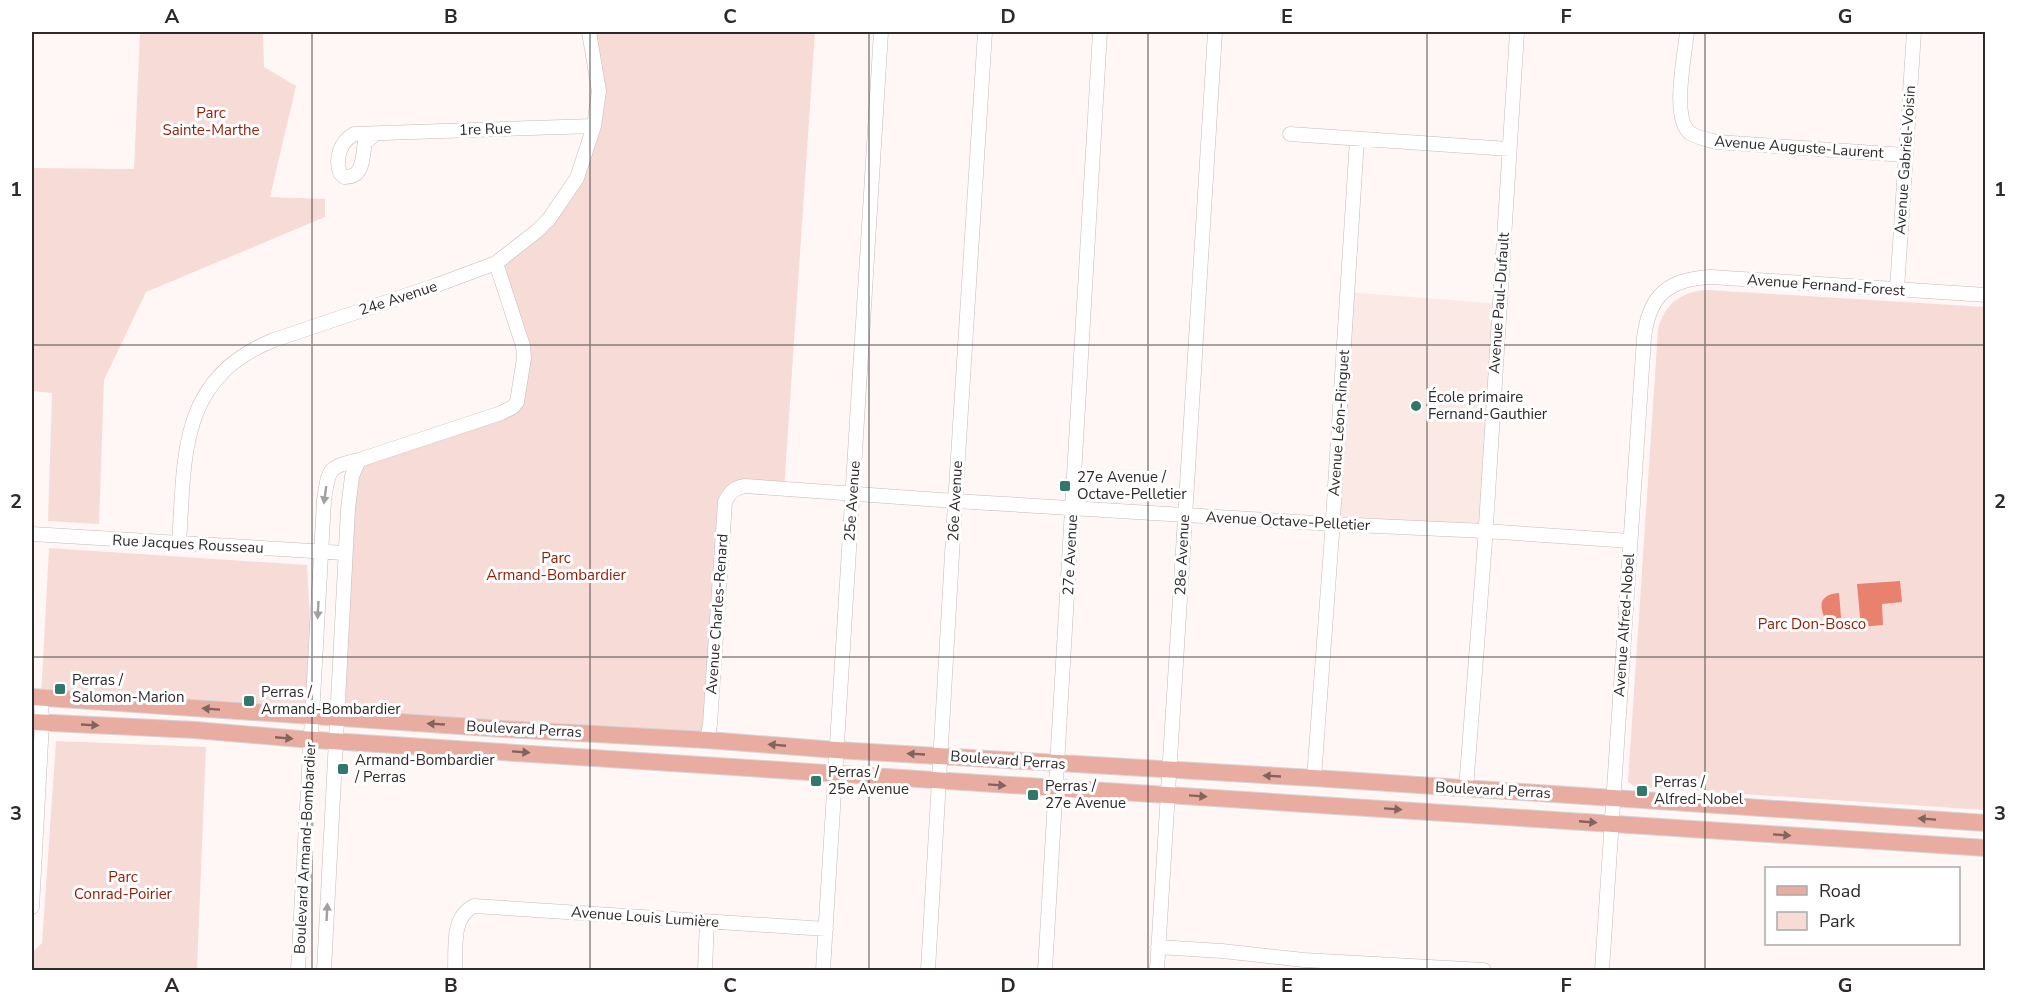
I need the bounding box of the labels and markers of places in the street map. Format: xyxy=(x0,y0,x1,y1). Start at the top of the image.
place label: École primaire Fernand-Gauthier xyxy=(1428,387,1548,424)
marker: École primaire Fernand-Gauthier xyxy=(1409,399,1423,413)
place label: 27e Avenue / Octave-Pelletier xyxy=(1077,467,1187,504)
marker: 27e Avenue / Octave-Pelletier xyxy=(1058,479,1072,493)
place label: Perras / Salomon-Marion xyxy=(72,670,184,707)
marker: Perras / Salomon-Marion xyxy=(53,682,67,696)
place label: Perras / Armand-Bombardier xyxy=(261,682,401,719)
marker: Perras / Armand-Bombardier xyxy=(242,694,256,708)
place label: Armand-Bombardier / Perras xyxy=(354,750,495,787)
marker: Armand-Bombardier / Perras xyxy=(336,762,350,776)
place label: Perras / 25e Avenue xyxy=(828,762,909,799)
place label: Perras / Alfred-Nobel xyxy=(1654,772,1744,809)
marker: Perras / 25e Avenue xyxy=(809,774,823,788)
place label: Perras / 27e Avenue xyxy=(1045,776,1126,813)
marker: Perras / Alfred-Nobel xyxy=(1635,784,1649,798)
marker: Perras / 27e Avenue xyxy=(1026,788,1040,802)

